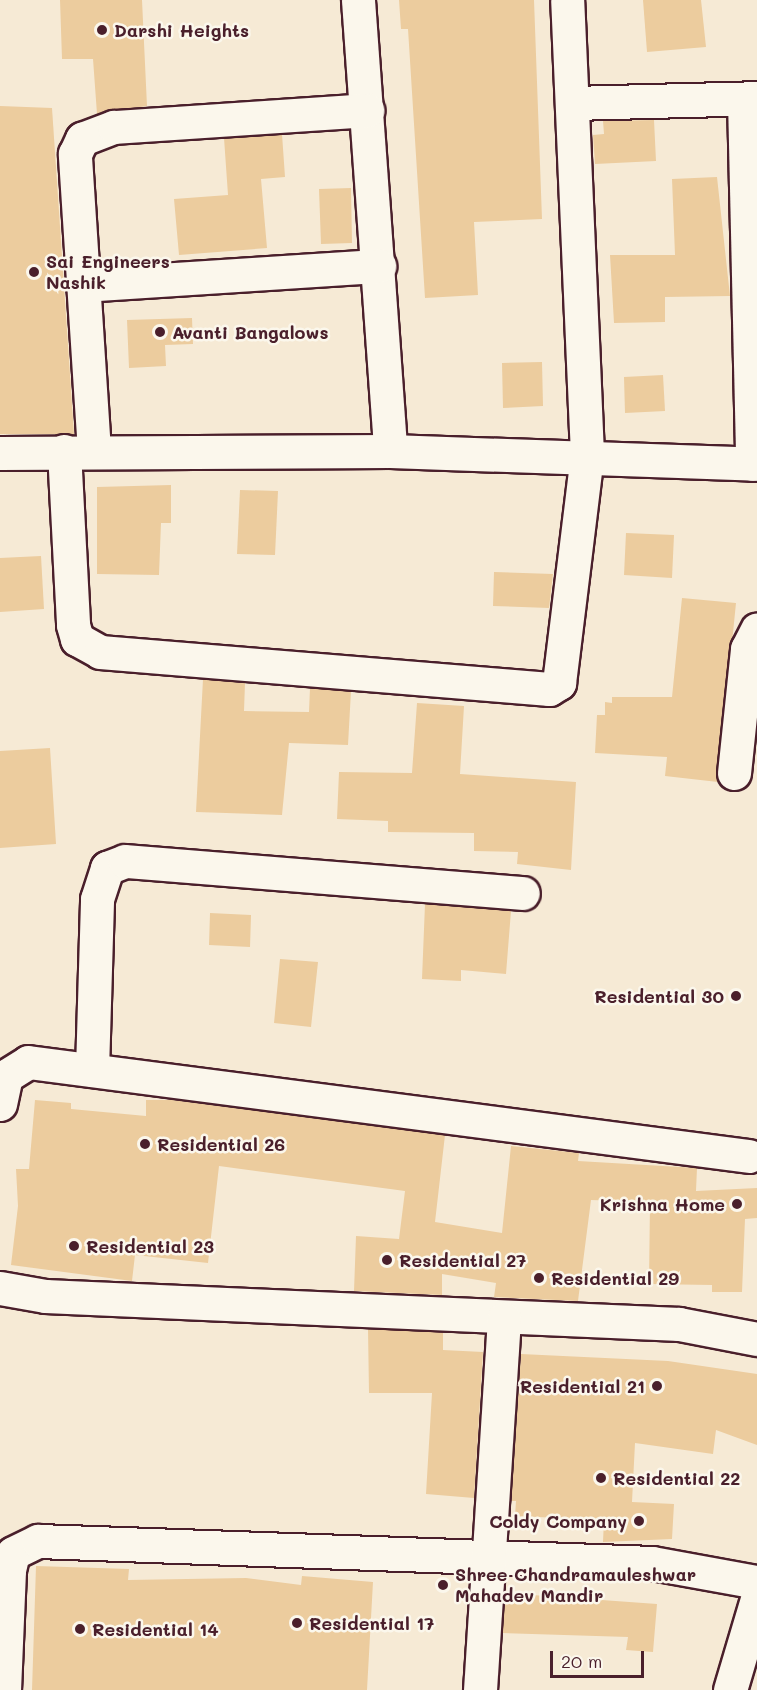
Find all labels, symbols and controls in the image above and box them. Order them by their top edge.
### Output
place label: Darshi Heights [114,19,249,41]
marker: Darshi Heights [95,23,109,37]
place label: Sai Engineers Nashik [46,251,170,294]
marker: Sai Engineers Nashik [27,265,41,279]
place label: Avanti Bangalows [172,321,328,343]
marker: Avanti Bangalows [153,325,167,339]
place label: Residential 30 [594,985,724,1007]
marker: Residential 30 [729,989,743,1003]
place label: Residential 26 [157,1133,285,1155]
marker: Residential 26 [138,1137,152,1151]
place label: Krishna Home [600,1193,725,1215]
marker: Krishna Home [730,1197,744,1211]
place label: Residential 23 [86,1235,214,1257]
marker: Residential 23 [67,1239,81,1253]
place label: Residential 27 [399,1249,526,1271]
marker: Residential 27 [380,1253,394,1267]
place label: Residential 29 [551,1267,679,1289]
marker: Residential 29 [532,1271,546,1285]
place label: Residential 21 [520,1375,645,1397]
marker: Residential 21 [650,1379,664,1393]
place label: Residential 22 [613,1467,740,1489]
marker: Residential 22 [594,1471,608,1485]
place label: Coldy Company [489,1510,627,1532]
marker: Coldy Company [632,1514,646,1528]
place label: Shree Chandramauleshwar Mahadev Mandir [455,1564,696,1606]
marker: Shree Chandramauleshwar Mahadev Mandir [436,1578,450,1592]
place label: Residential 17 [309,1612,434,1634]
marker: Residential 17 [290,1616,304,1630]
place label: Residential 14 [92,1618,219,1640]
marker: Residential 14 [73,1622,87,1636]
scale bar [553,1639,648,1677]
text: 20 m [561,1649,602,1673]

